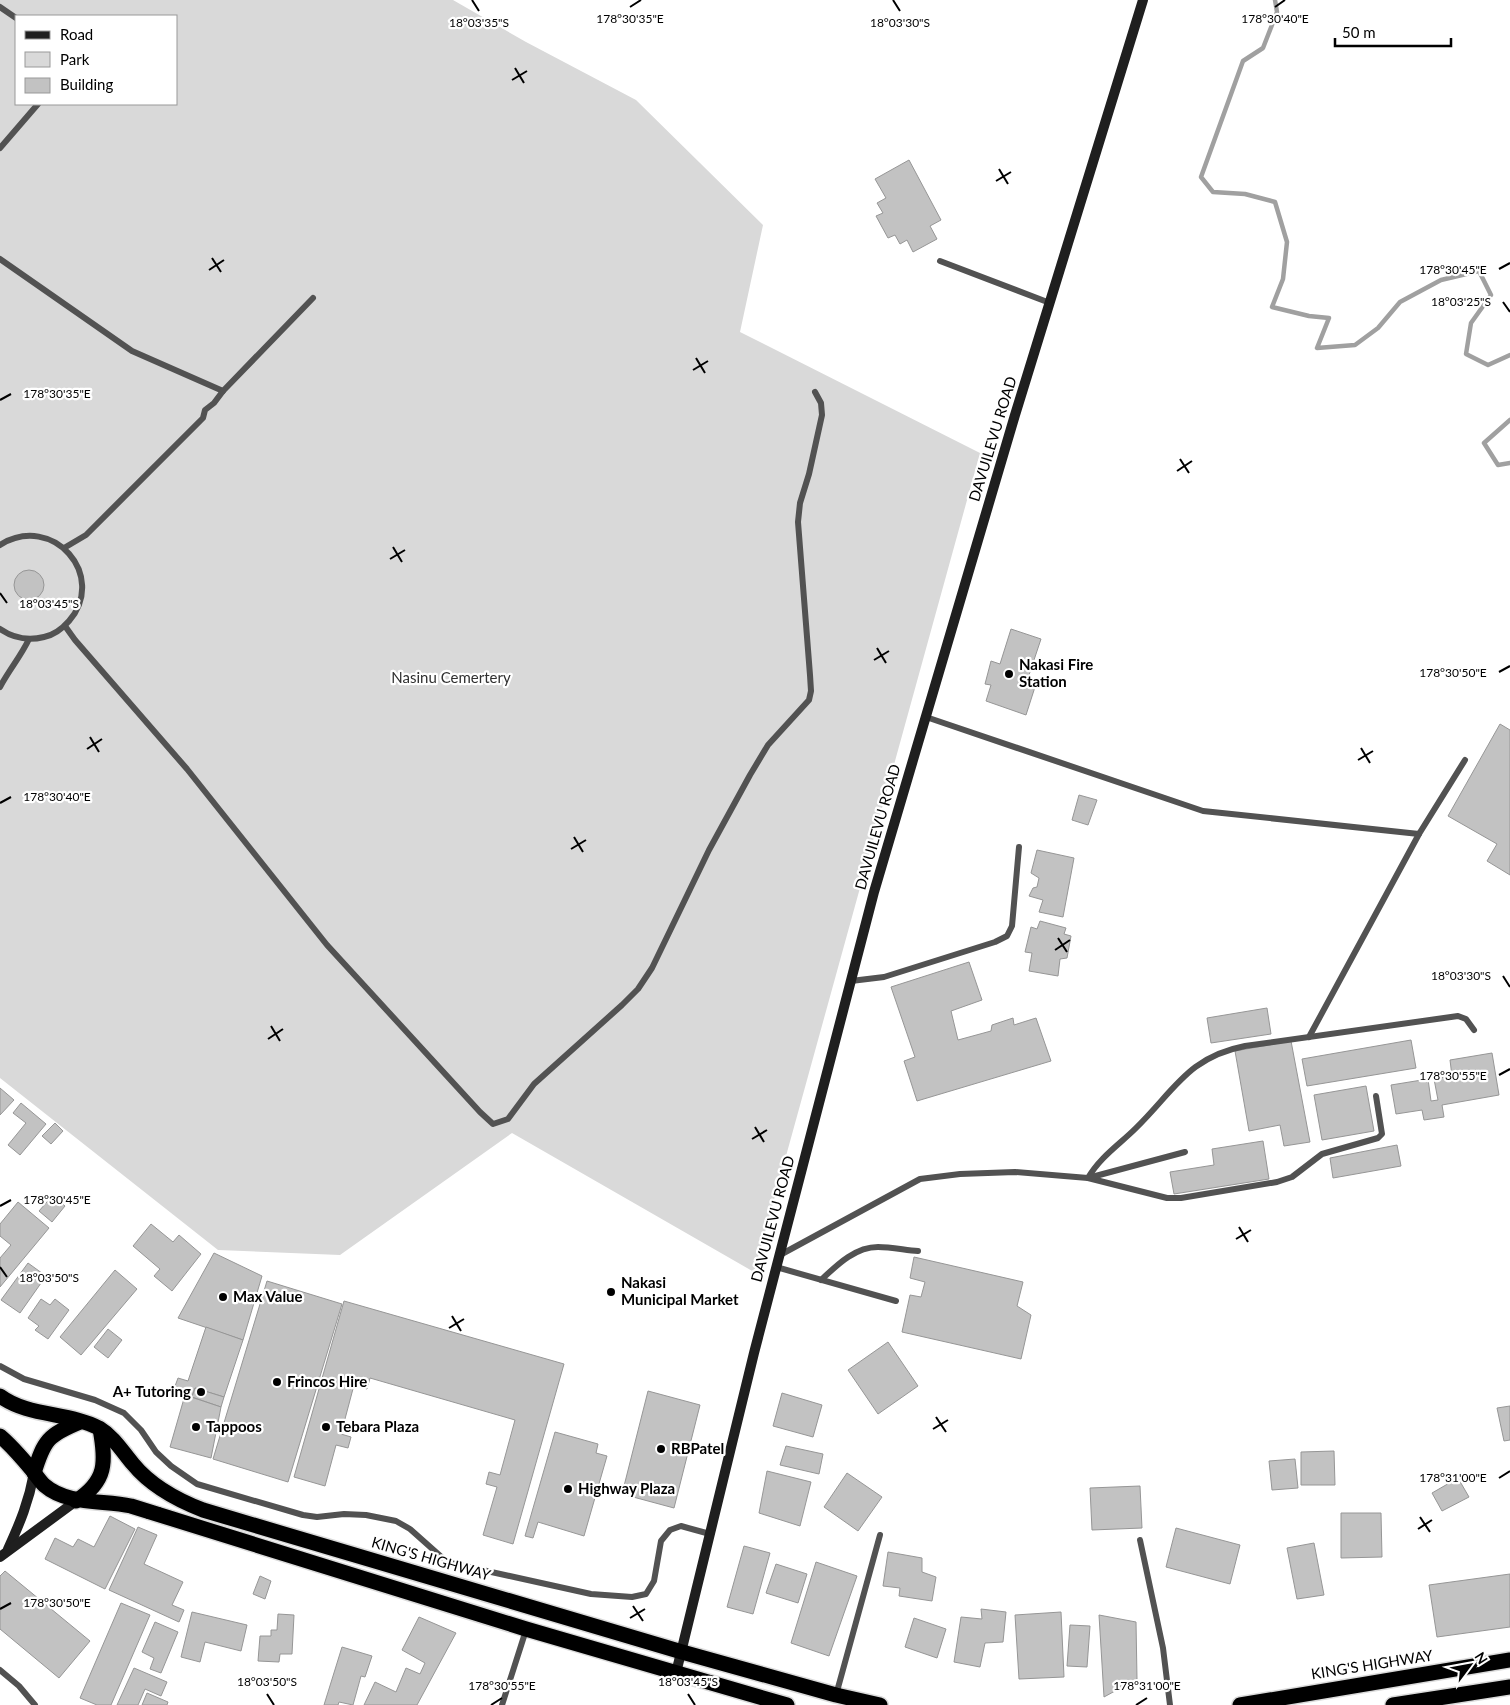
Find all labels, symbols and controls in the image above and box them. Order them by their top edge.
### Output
text: 178°30'35"E [596,11,664,26]
text: 178°30'40"E [1241,11,1309,26]
legend [15,15,178,105]
text: 18°03'35"S [449,15,509,30]
text: 18°03'30"S [870,15,930,30]
scale bar [1335,15,1451,47]
text: 50 m [1342,23,1376,41]
text: Road [60,25,93,43]
text: Park [60,50,90,68]
text: Building [60,75,113,93]
text: 178°30'45"E [1419,262,1487,277]
text: 18°03'25"S [1431,294,1491,309]
street label: DAVUILEVU ROAD [964,374,1020,503]
text: 178°30'35"E [23,386,91,401]
text: 18°03'45"S [19,596,79,611]
place label: Nakasi Fire Station [1019,655,1093,690]
text: 178°30'50"E [1419,665,1487,680]
park label: Nasinu Cemertery [391,668,511,686]
marker: Nakasi Fire Station [1003,668,1015,680]
street label: DAVUILEVU ROAD [850,762,904,892]
text: 178°30'40"E [23,789,91,804]
text: 18°03'30"S [1431,968,1491,983]
text: 178°30'55"E [1419,1068,1487,1083]
street label: DAVUILEVU ROAD [747,1154,798,1284]
text: 178°30'45"E [23,1192,91,1207]
text: 18°03'50"S [19,1270,79,1285]
place label: Nakasi Municipal Market [621,1273,739,1308]
marker: Nakasi Municipal Market [605,1286,617,1298]
place label: Max Value [233,1287,303,1305]
marker: Max Value [217,1291,229,1303]
place label: Frincos Hire [287,1372,367,1390]
marker: Frincos Hire [271,1376,283,1388]
place label: A+ Tutoring [112,1382,191,1400]
marker: A+ Tutoring [195,1386,207,1398]
place label: Tappoos [206,1417,262,1435]
place label: Tebara Plaza [336,1417,419,1435]
marker: Tappoos [190,1421,202,1433]
marker: Tebara Plaza [320,1421,332,1433]
place label: RBPatel [671,1439,724,1457]
marker: RBPatel [655,1443,667,1455]
text: 178°31'00"E [1419,1470,1487,1485]
place label: Highway Plaza [578,1479,675,1497]
marker: Highway Plaza [562,1483,574,1495]
street label: KING'S HIGHWAY [370,1532,493,1584]
text: 178°30'50"E [23,1595,91,1610]
north arrow [1445,1640,1495,1690]
street label: KING'S HIGHWAY [1310,1645,1435,1683]
text: N [1471,1649,1492,1667]
text: 18°03'50"S [237,1674,297,1689]
text: 18°03'45"S [658,1674,718,1689]
text: 178°30'55"E [468,1678,536,1693]
text: 178°31'00"E [1113,1678,1181,1693]

